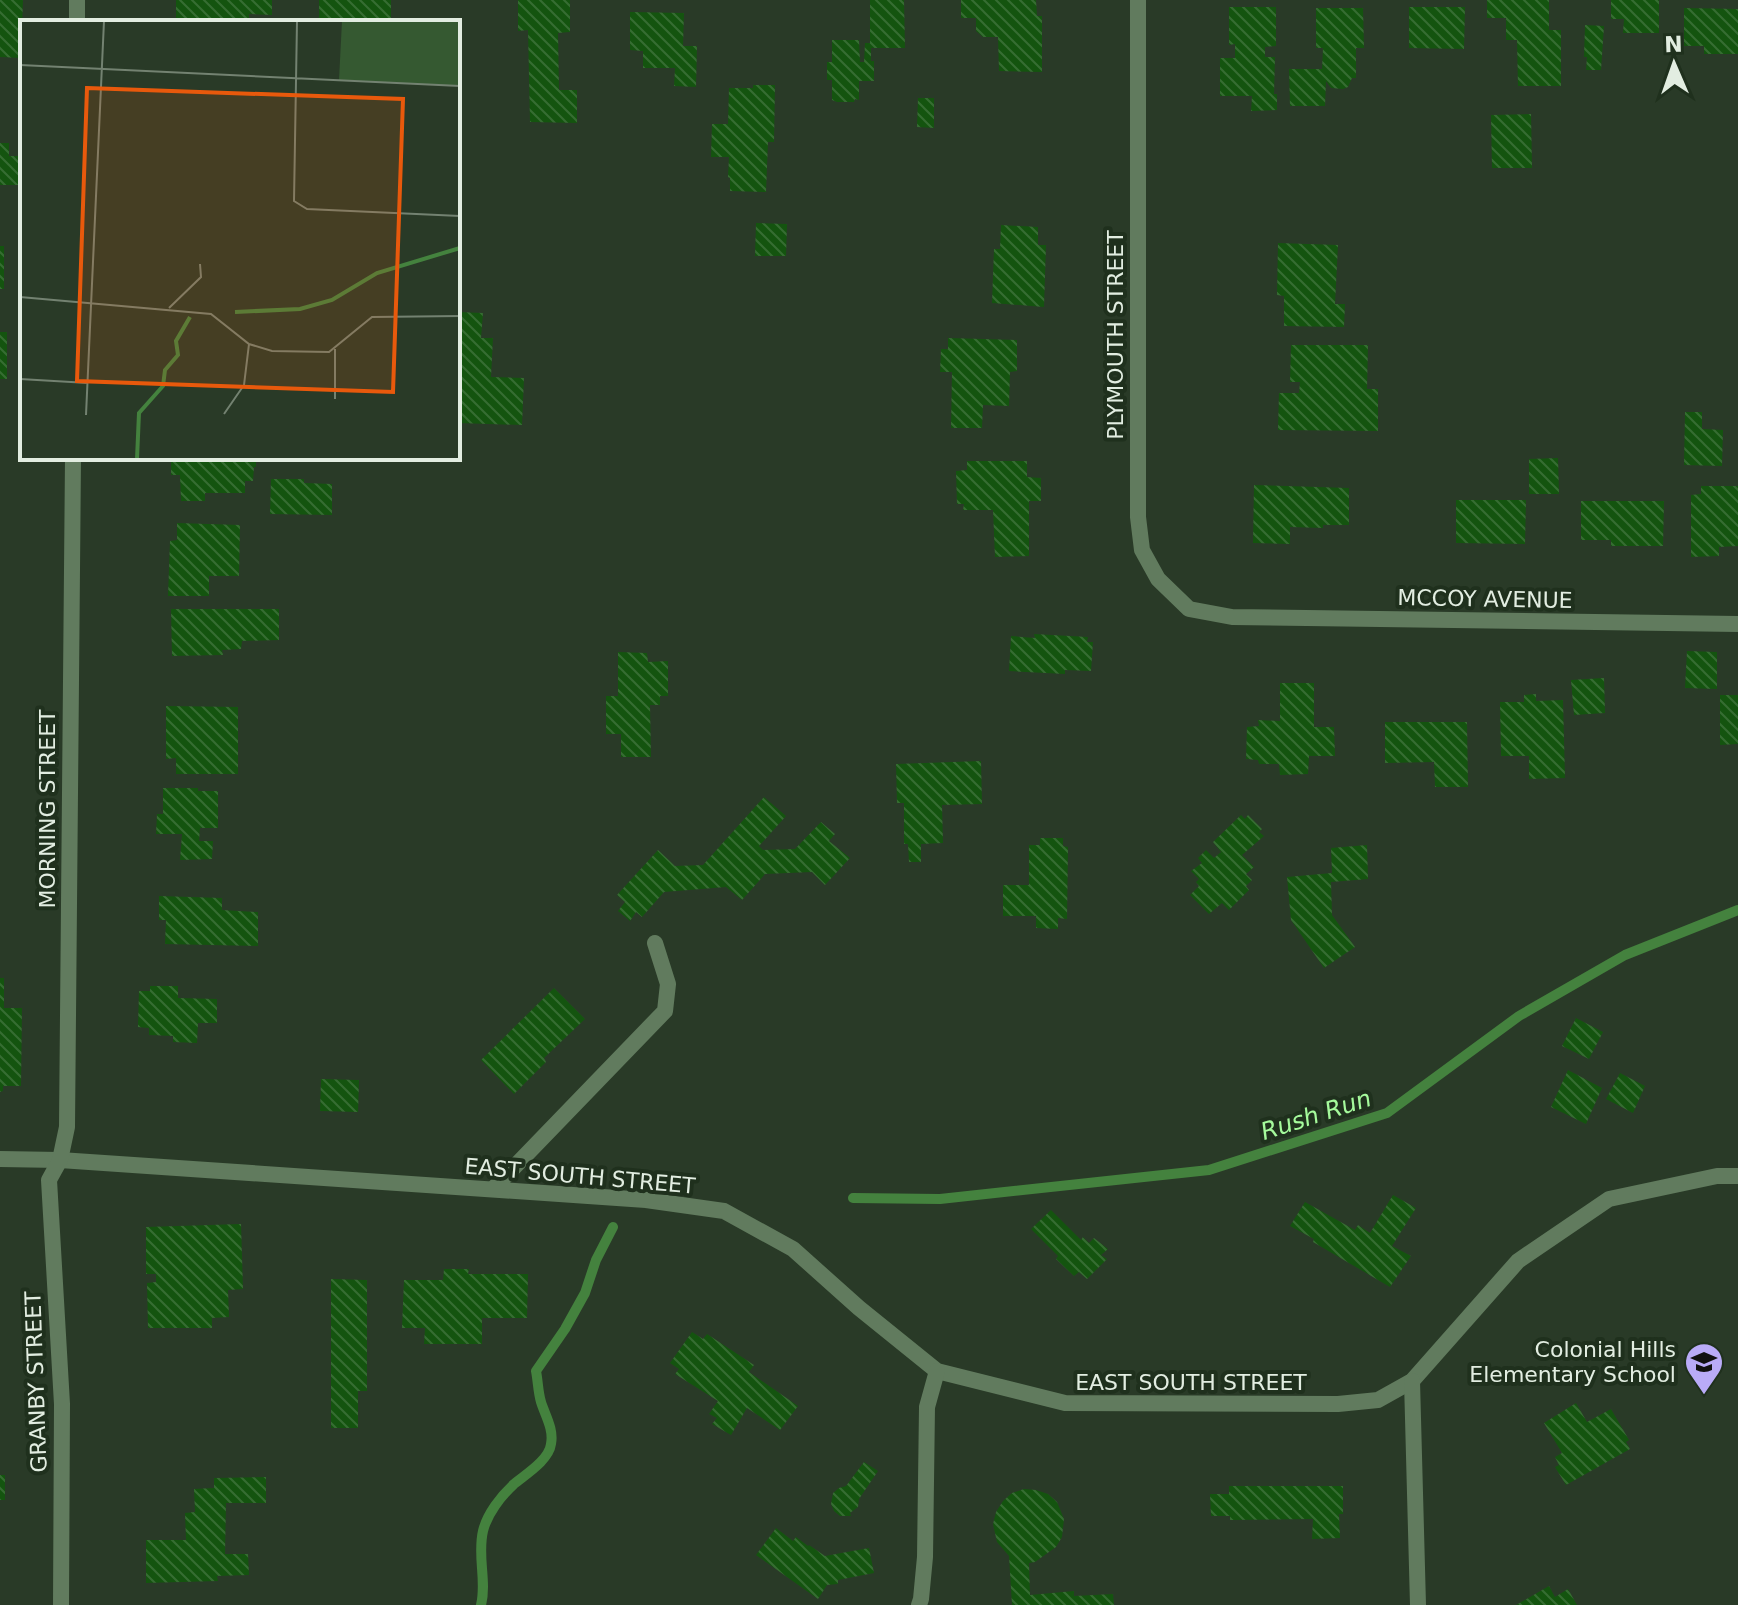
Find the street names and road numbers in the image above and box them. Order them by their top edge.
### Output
street label: PLYMOUTH STREET [1103,230,1128,440]
street label: MCCOY AVENUE [1397,585,1573,613]
street label: MORNING STREET [35,709,60,908]
street label: EAST SOUTH STREET [464,1153,697,1199]
street label: GRANBY STREET [20,1290,52,1473]
street label: EAST SOUTH STREET [1075,1370,1307,1395]

